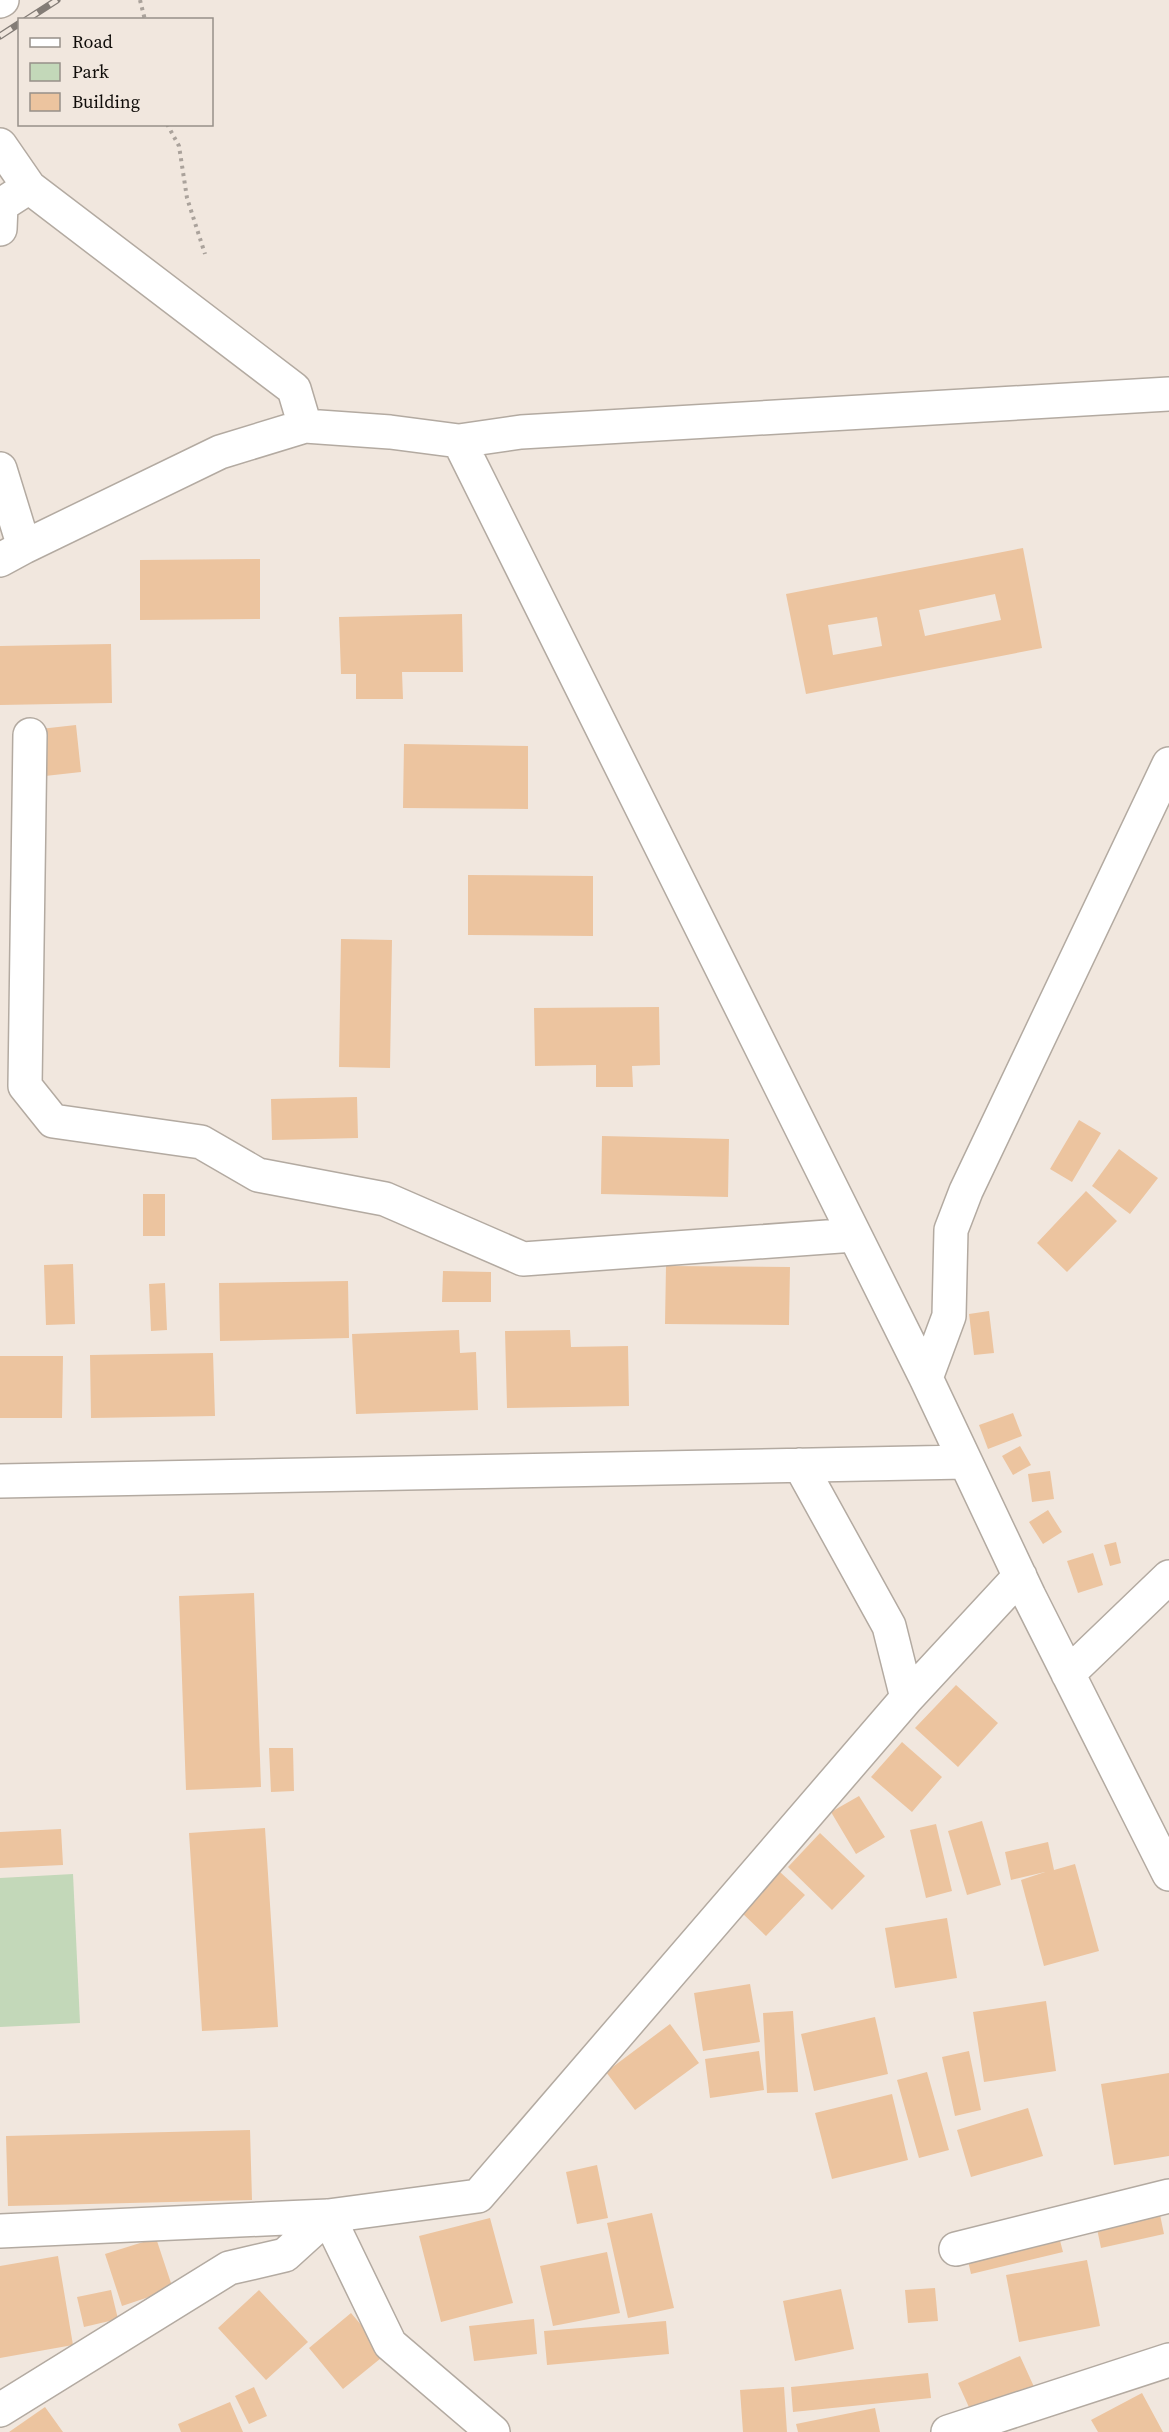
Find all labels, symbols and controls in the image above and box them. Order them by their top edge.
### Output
legend [18,18,213,126]
text: Road [72,29,113,54]
text: Park [72,59,109,84]
text: Building [72,89,140,114]

